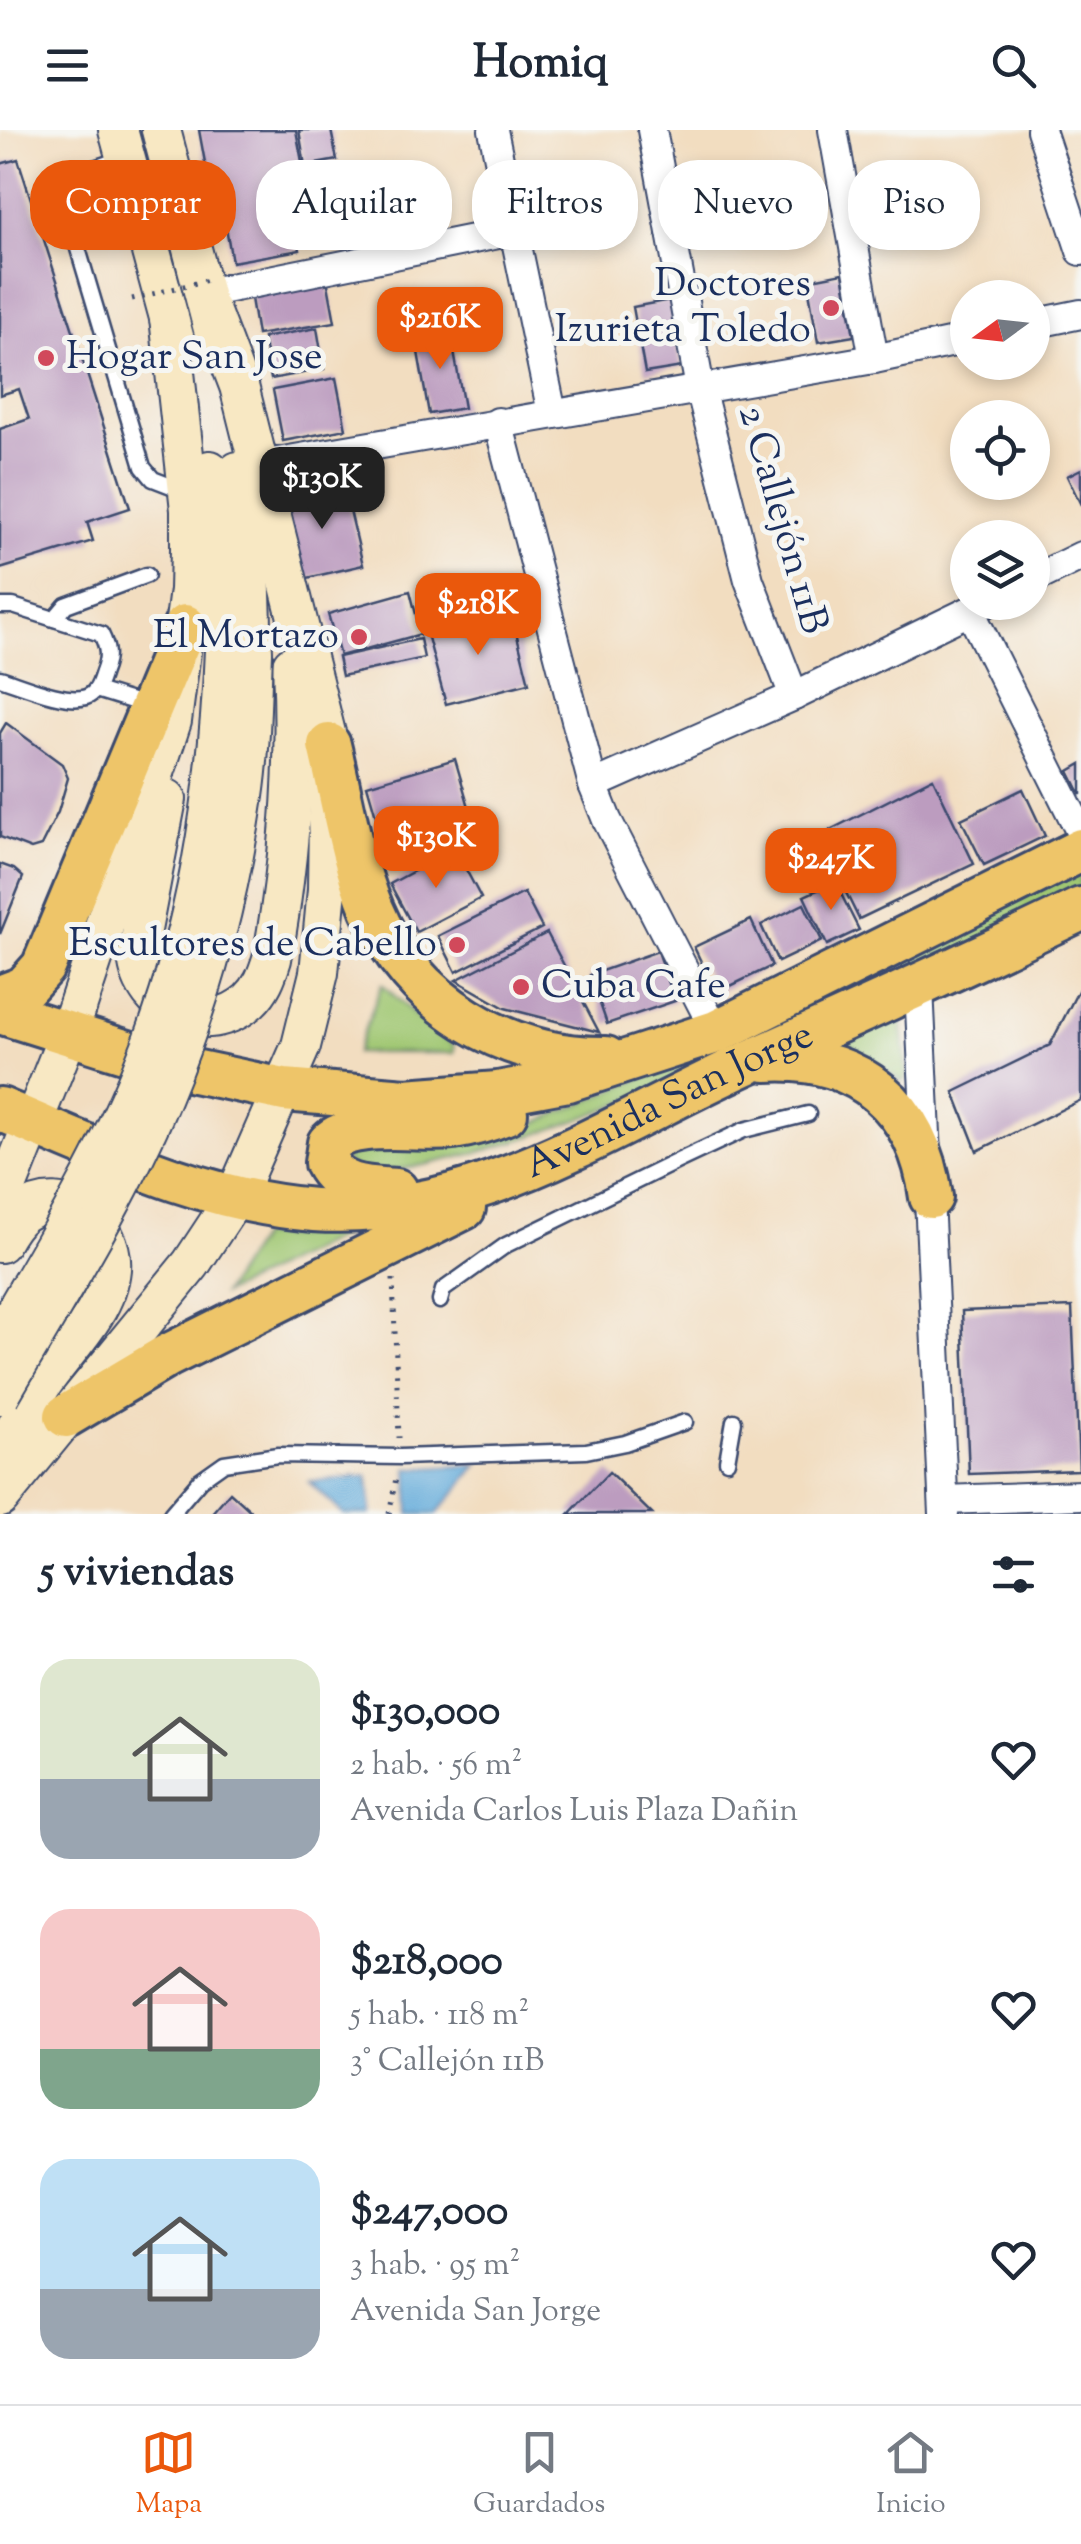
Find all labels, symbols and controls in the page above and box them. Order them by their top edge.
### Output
text: Homiq [473,33,608,98]
icon: menu [40,38,95,93]
icon: search [986,38,1041,93]
chip: Comprar [30,160,236,250]
chip: Alquilar [256,160,452,250]
chip: Filtros [472,160,638,250]
chip: Nuevo [658,160,828,250]
chip: Piso [848,160,980,250]
place label: Doctores Izurieta Toledo [555,257,811,360]
north arrow [950,280,1050,380]
map controls [950,280,1050,620]
pin: $216K [370,287,510,372]
text: $216K [399,296,481,342]
marker: Doctores Izurieta Toledo [820,297,842,319]
place label: Hogar San Jose [66,330,323,387]
marker: Hogar San Jose [35,347,57,369]
street label: 2 Callejón 11B [721,399,841,641]
button: locate [950,400,1050,500]
pin: $130K [252,447,392,532]
text: $130K [282,456,362,502]
button: layers [950,520,1050,620]
pin: $218K [408,573,548,658]
text: $218K [437,582,519,628]
place label: El Mortazo [153,609,339,666]
marker: El Mortazo [348,626,370,648]
pin: $130K [366,806,506,891]
text: $130K [396,815,476,861]
pin: $247K [761,828,901,913]
text: $247K [787,837,875,883]
place label: Escultores de Cabello [69,917,437,974]
marker: Escultores de Cabello [446,934,468,956]
place label: Cuba Cafe [541,959,726,1016]
marker: Cuba Cafe [510,976,532,998]
street label: Avenida San Jorge [516,1008,823,1195]
text: 5 viviendas [40,1544,234,1604]
icon: filters [986,1547,1041,1602]
text: $130,000 [350,1683,500,1743]
icon: home [120,1699,240,1819]
icon: heart [986,1732,1041,1787]
text: 2 hab. · 56 m² [350,1743,522,1789]
text: Avenida Carlos Luis Plaza Dañin [350,1789,798,1835]
text: $218,000 [350,1933,503,1993]
icon: home [120,1949,240,2069]
icon: heart [986,1982,1041,2037]
text: 5 hab. · 118 m² [350,1993,529,2039]
text: 3° Callejón 11B [350,2039,544,2085]
text: $247,000 [350,2183,508,2243]
icon: home [120,2199,240,2319]
icon: heart [986,2232,1041,2287]
text: 3 hab. · 95 m² [350,2243,520,2289]
text: Avenida San Jorge [350,2289,601,2335]
tab: Mapa [135,2425,202,2525]
tab: Guardados [473,2425,605,2525]
tab: Inicio [876,2425,946,2525]

